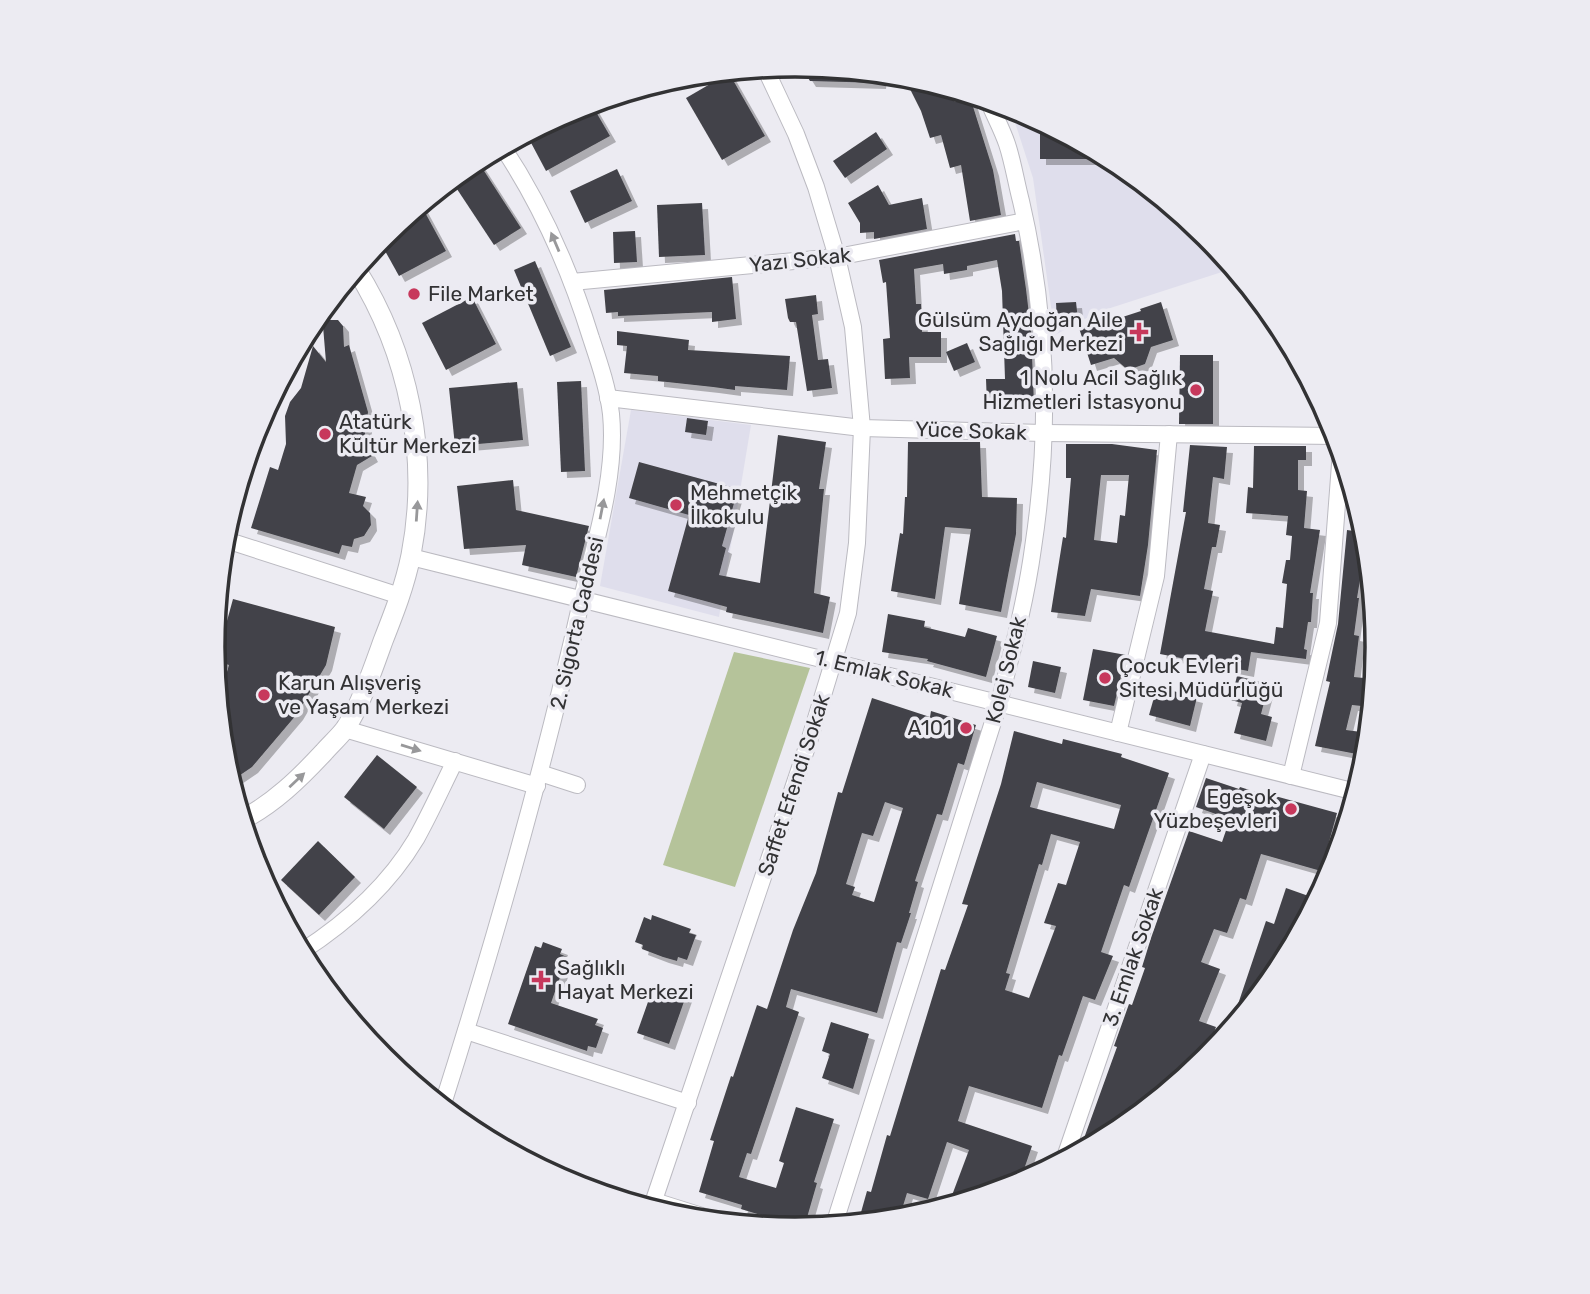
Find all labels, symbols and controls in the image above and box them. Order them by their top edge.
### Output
one-way arrow [549,232,561,252]
street label: Yazı Sokak [748,242,852,277]
place label: File Market [428,281,534,306]
marker: File Market [406,286,422,302]
place label: Gülsüm Aydoğan Aile Sağlığı Merkezi [918,307,1123,356]
marker: Gülsüm Aydoğan Aile Sağlığı Merkezi [1129,322,1149,342]
place label: 1 Nolu Acil Sağlık Hizmetleri İstasyonu [982,365,1182,414]
marker: 1 Nolu Acil Sağlık Hizmetleri İstasyonu [1188,382,1204,398]
place label: Atatürk Kültür Merkezi [339,409,477,458]
street label: Yüce Sokak [915,416,1027,445]
marker: Atatürk Kültür Merkezi [317,426,333,442]
place label: Mehmetçik İlkokulu [690,480,797,529]
marker: Mehmetçik İlkokulu [668,497,684,513]
one-way arrow [597,498,608,520]
one-way arrow [412,500,423,522]
street label: 2. Sigorta Caddesi [544,534,609,712]
street label: Kolej Sokak [980,614,1031,726]
street label: 1. Emlak Sokak [812,644,956,703]
place label: Çocuk Evleri Sitesi Müdürlüğü [1119,653,1283,702]
place label: Karun Alışveriş ve Yaşam Merkezi [278,670,449,719]
marker: Çocuk Evleri Sitesi Müdürlüğü [1097,670,1113,686]
marker: Karun Alışveriş ve Yaşam Merkezi [256,687,272,703]
street label: Saffet Efendi Sokak [752,691,835,879]
place label: A101 [908,715,952,740]
marker: A101 [958,720,974,736]
one-way arrow [400,744,421,754]
one-way arrow [288,772,306,788]
place label: Egeşok Yüzbeşevleri [1154,784,1277,833]
marker: Egeşok Yüzbeşevleri [1283,801,1299,817]
street label: 3. Emlak Sokak [1097,884,1168,1030]
place label: Sağlıklı Hayat Merkezi [557,955,694,1004]
marker: Sağlıklı Hayat Merkezi [531,970,551,990]

